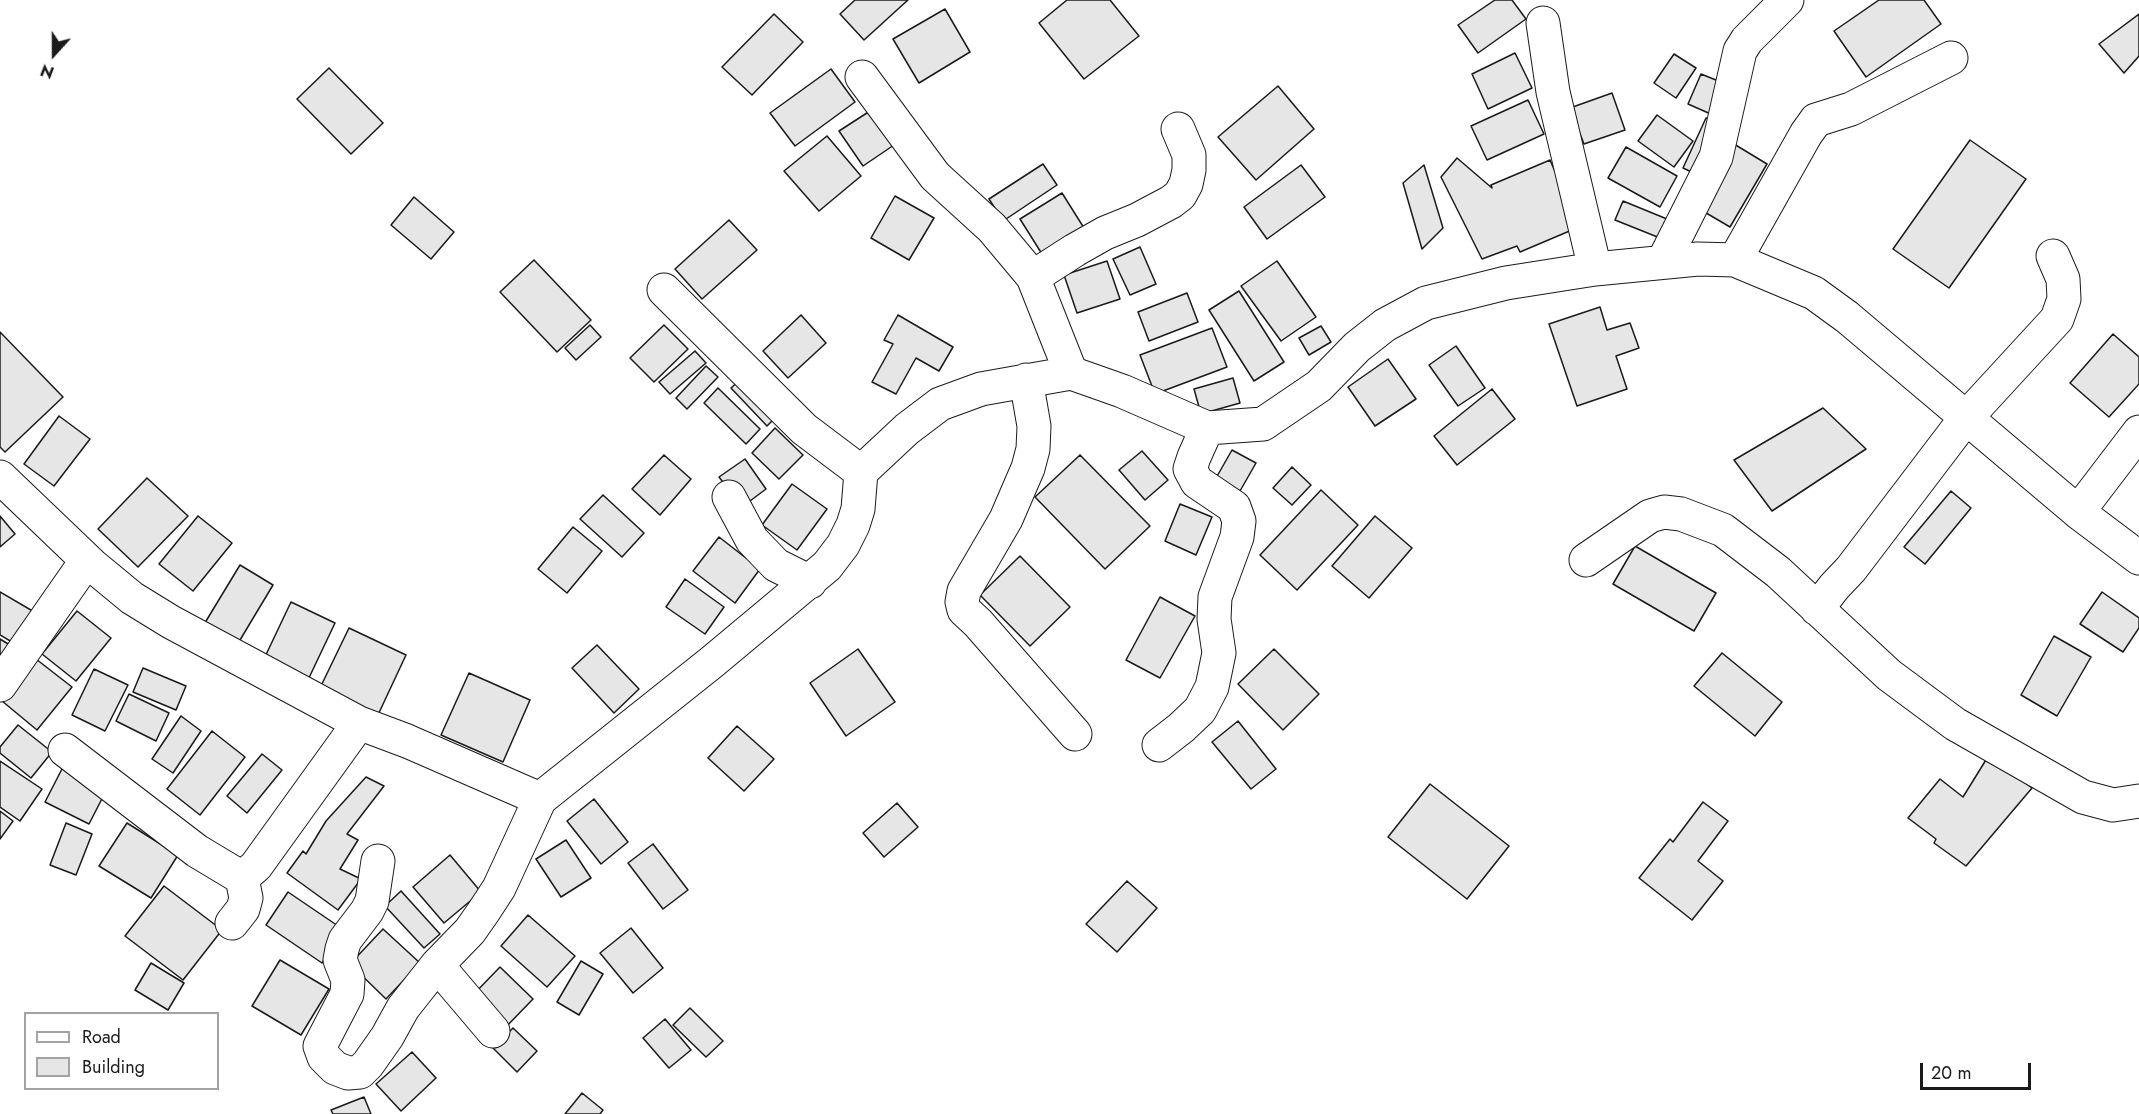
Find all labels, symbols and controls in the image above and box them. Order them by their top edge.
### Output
north arrow [24,24,84,84]
text: N [37,58,57,84]
legend [24,1012,219,1090]
text: Road [82,1024,121,1050]
scale bar [1923,1051,2034,1089]
text: Building [82,1054,145,1080]
text: 20 m [1931,1060,1971,1086]

